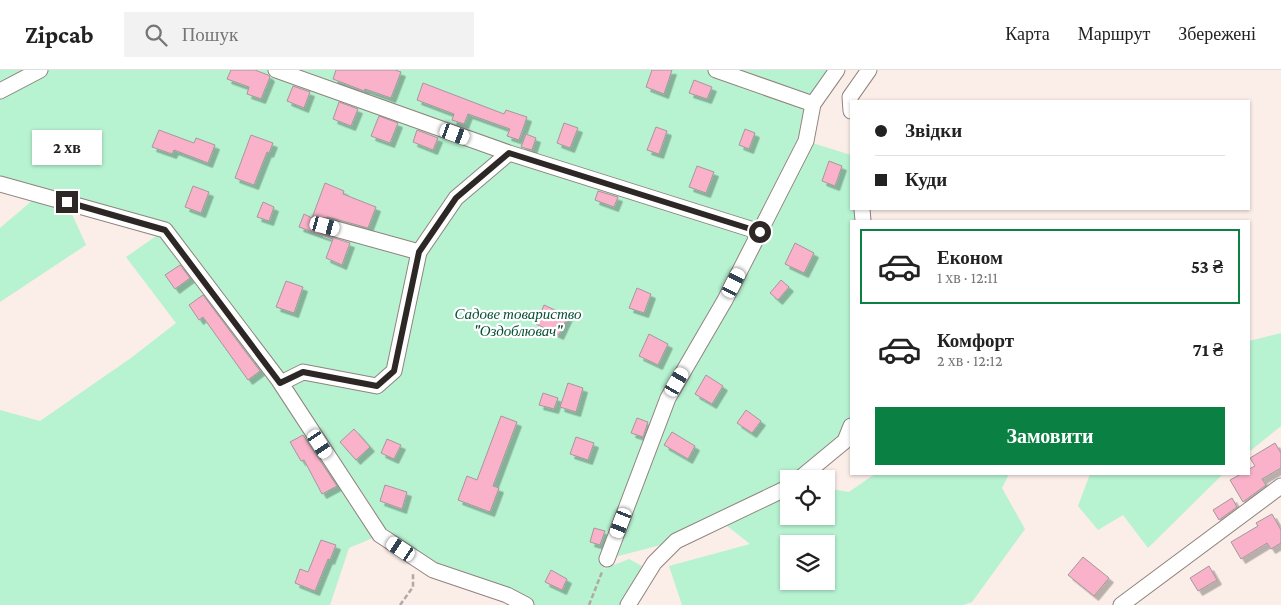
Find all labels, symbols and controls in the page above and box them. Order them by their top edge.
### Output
search box [124,12,474,57]
text: Zipcab [25,21,94,48]
icon: search [142,21,170,49]
text: Пошук [182,24,238,45]
text: Карта [1005,24,1050,44]
text: Маршрут [1078,24,1150,44]
text: Збережені [1178,24,1256,44]
text: Звідки [905,120,962,141]
car [438,122,471,146]
callout: 2 хв [32,129,102,164]
text: 2 хв [53,139,81,156]
text: Куди [905,169,947,190]
route end [56,191,78,213]
car [308,215,341,237]
route start [749,221,771,243]
icon: car [877,244,922,289]
text: Економ [937,247,1003,268]
text: 53 ₴ [1191,256,1223,277]
car [720,266,747,300]
text: 1 хв · 12:11 [937,269,998,286]
park label: Садове товариство "Оздоблювач" [454,306,582,339]
icon: car [877,327,922,372]
text: Комфорт [937,330,1014,351]
text: 71 ₴ [1192,339,1223,360]
text: 2 хв · 12:12 [937,352,1003,369]
car [663,365,690,399]
button: Замовити [875,407,1225,465]
car [305,427,334,461]
map controls [780,470,835,590]
button: locate [780,470,835,525]
car [608,506,633,540]
car [384,534,417,564]
button: layers [780,535,835,590]

